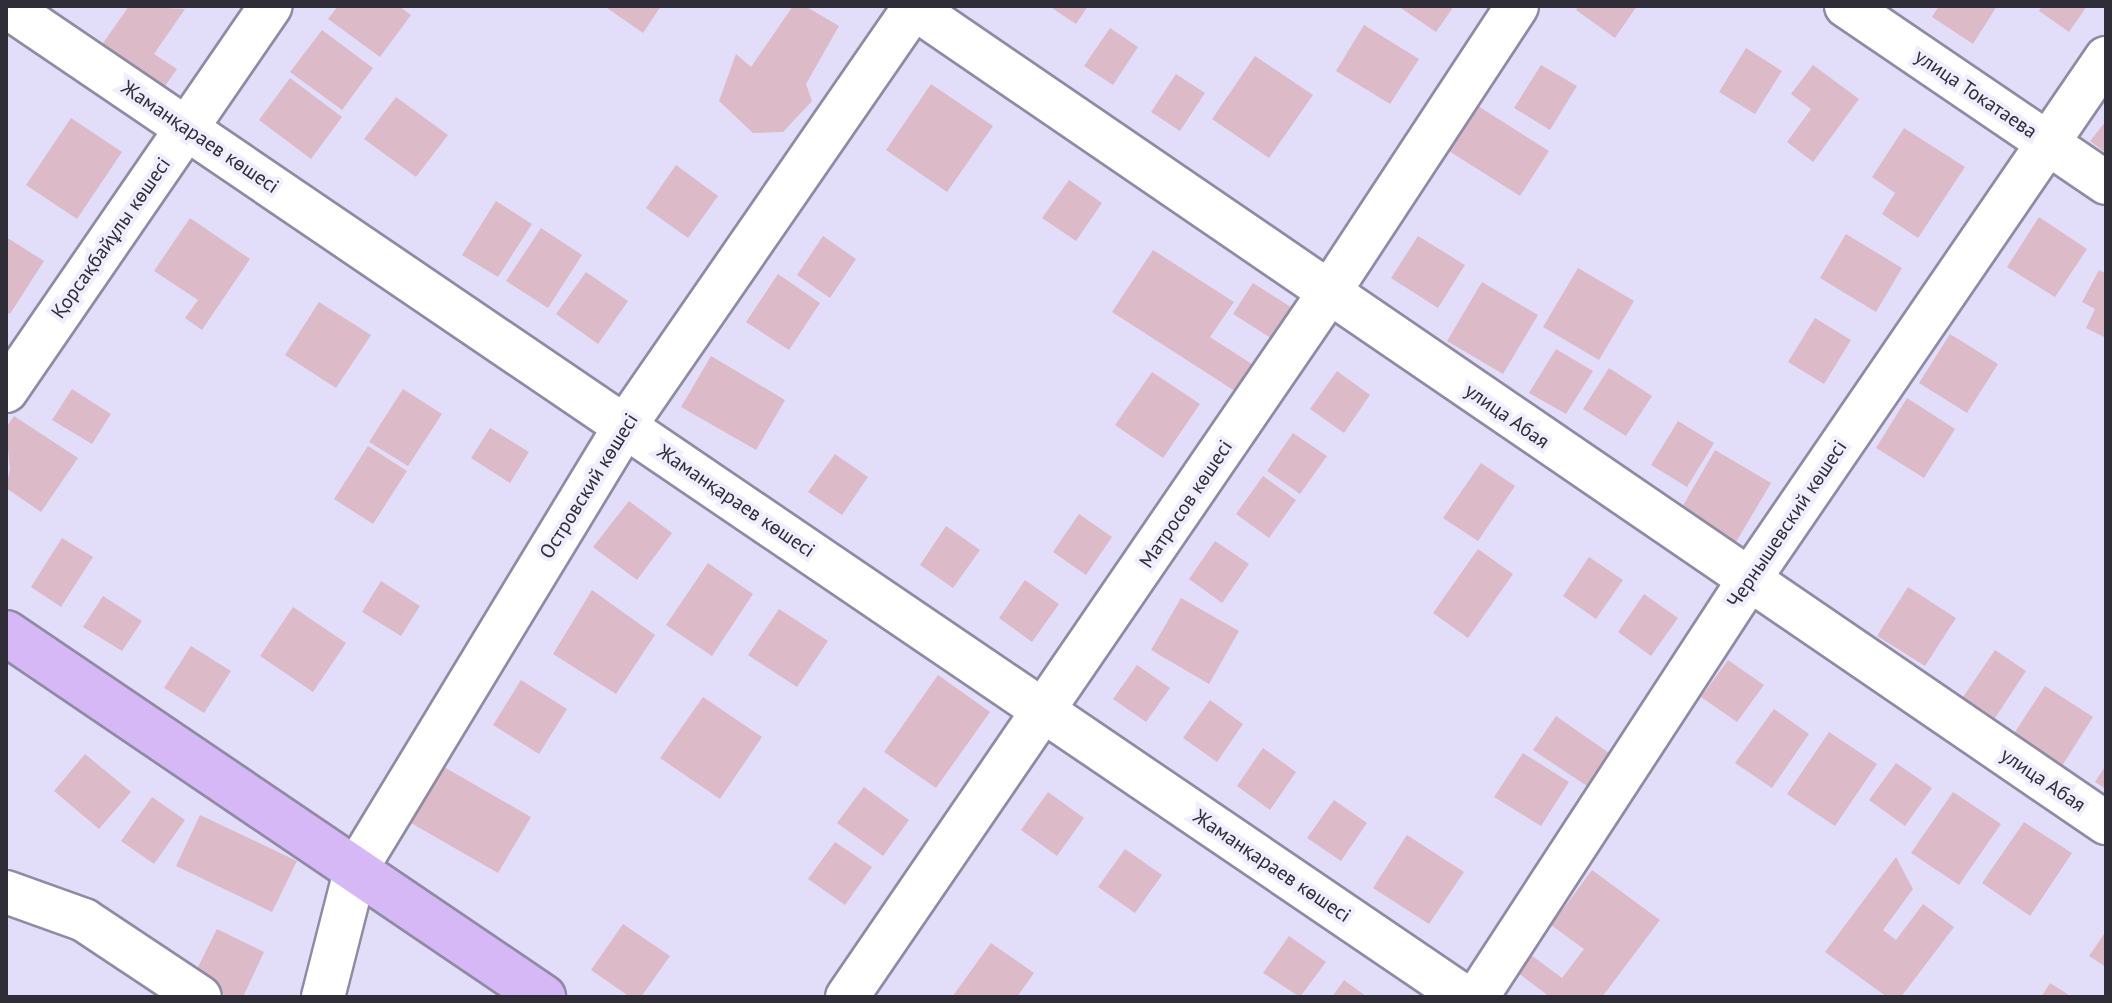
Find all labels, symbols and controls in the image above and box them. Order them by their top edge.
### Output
street label: улица Токатаева [1910,44,2042,144]
street label: Жаманқараев көшесі [117,75,283,199]
street label: Қорсақбайұлы көшесі [46,153,176,323]
street label: улица Абая [1460,378,1554,454]
street label: Островский көшесі [535,409,643,563]
street label: Матросов көшесі [1134,436,1238,572]
street label: Чернышевский көшесі [1722,436,1852,612]
street label: Жаманқараев көшесі [653,439,819,563]
street label: улица Абая [1996,743,2090,817]
street label: Жаманқараев көшесі [1189,804,1355,928]

